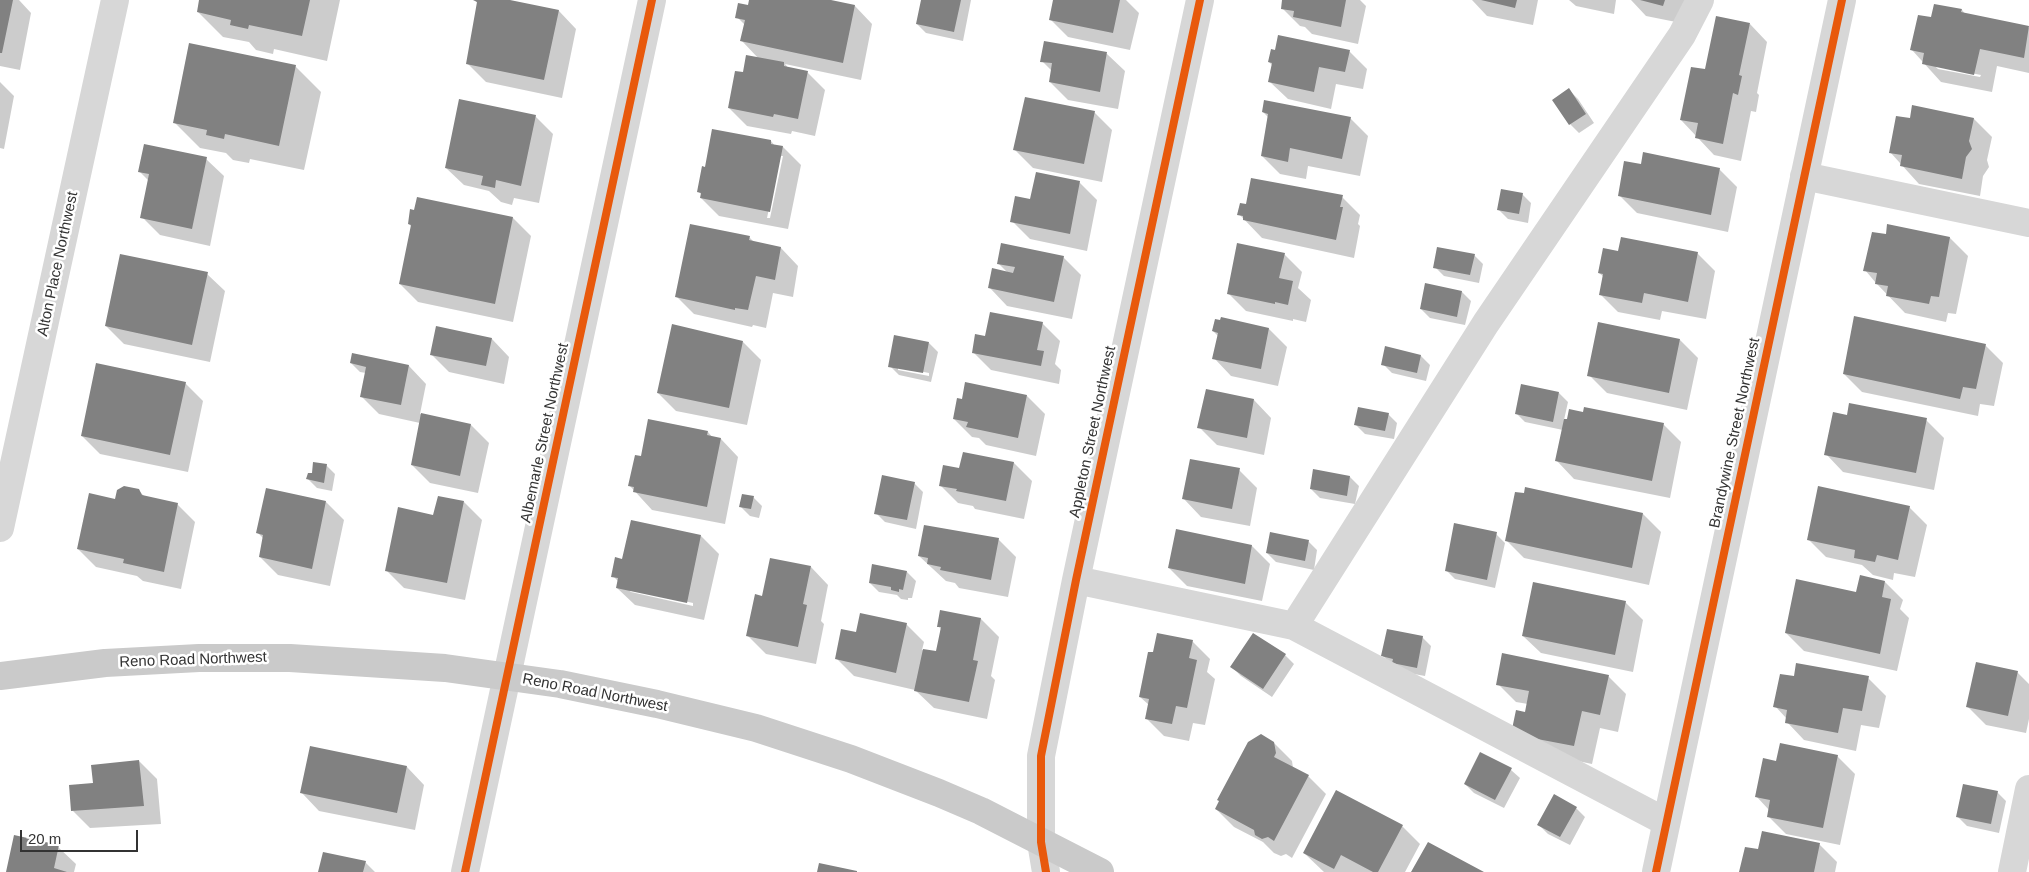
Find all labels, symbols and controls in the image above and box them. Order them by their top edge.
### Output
street label: Alton Place Northwest [34,190,82,338]
street label: Brandywine Street Northwest [1706,336,1764,530]
street label: Albemarle Street Northwest [517,341,573,525]
street label: Appleton Street Northwest [1066,344,1120,520]
street label: Reno Road Northwest [119,648,267,672]
street label: Reno Road Northwest [521,670,669,716]
scale bar [22,820,140,852]
text: 20 m [28,830,61,847]

